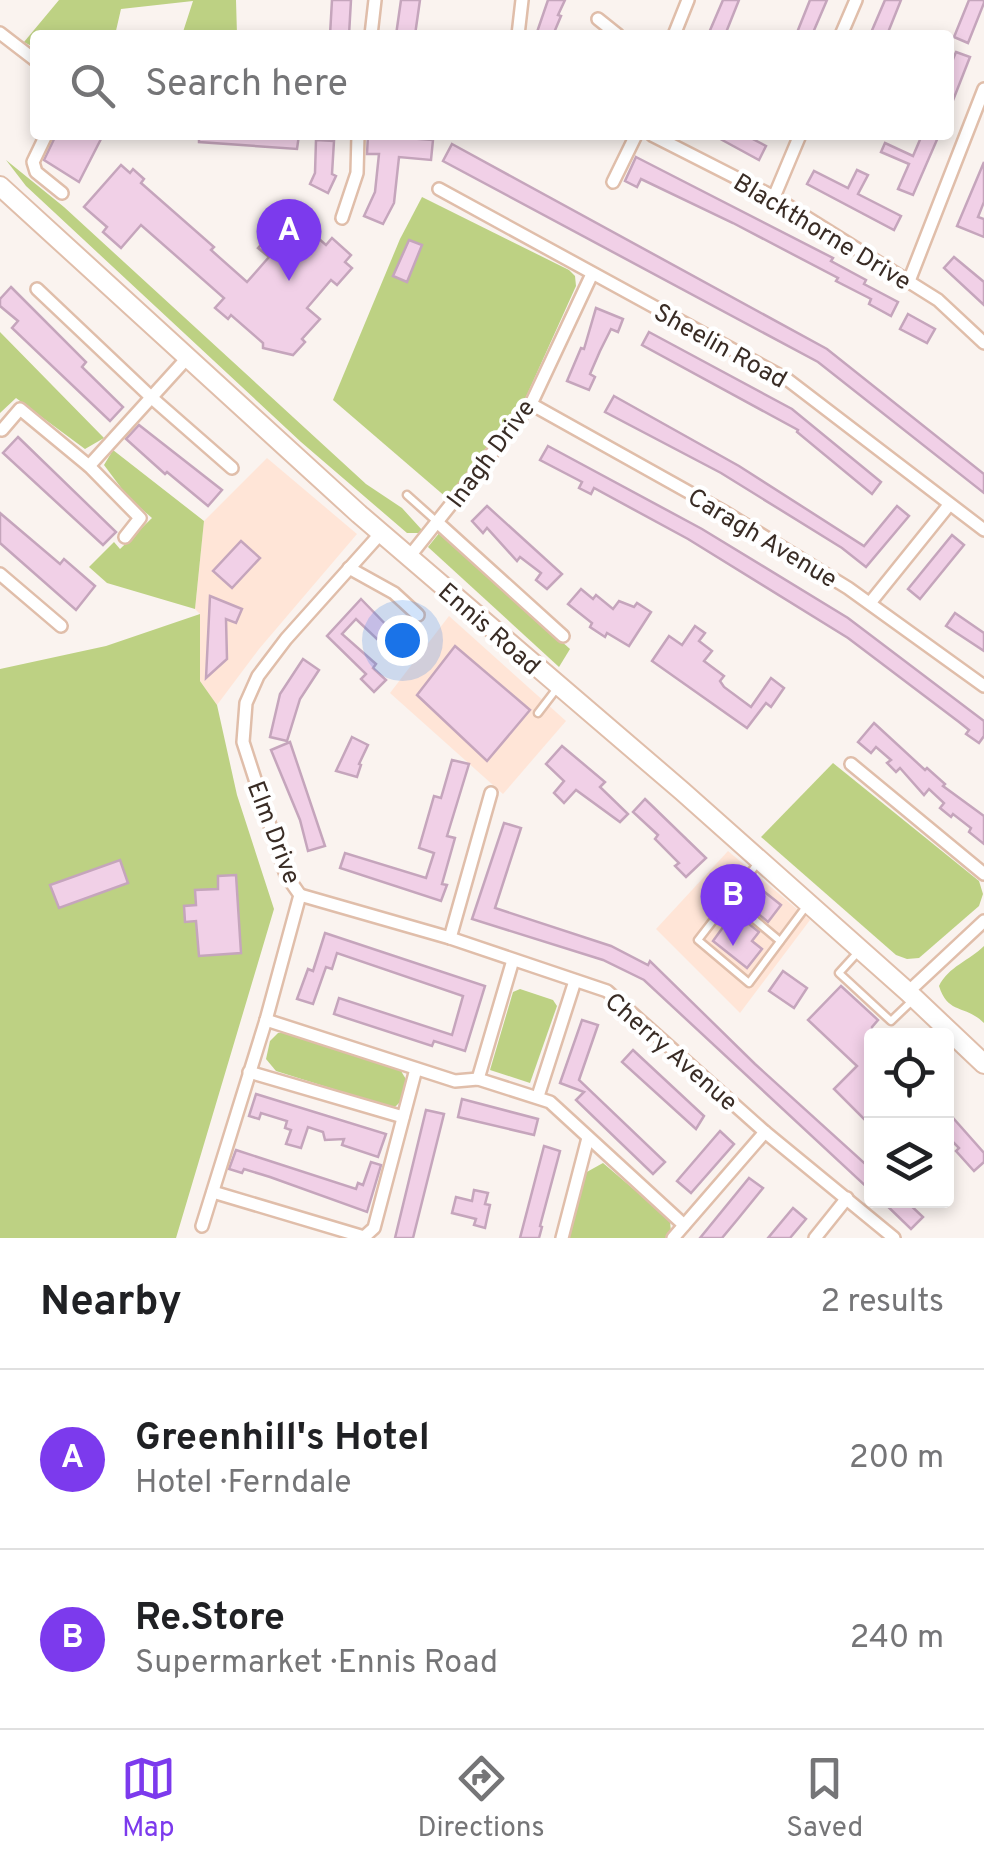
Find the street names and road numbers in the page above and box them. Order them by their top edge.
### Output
street label: Blackthorne Drive [727,168,916,299]
street label: Sheelin Road [647,298,792,397]
street label: Inagh Drive [441,394,544,516]
street label: Caragh Avenue [681,482,842,597]
street label: Ennis Road [430,577,546,683]
street label: Elm Drive [238,777,306,889]
street label: Cherry Avenue [597,987,743,1120]

